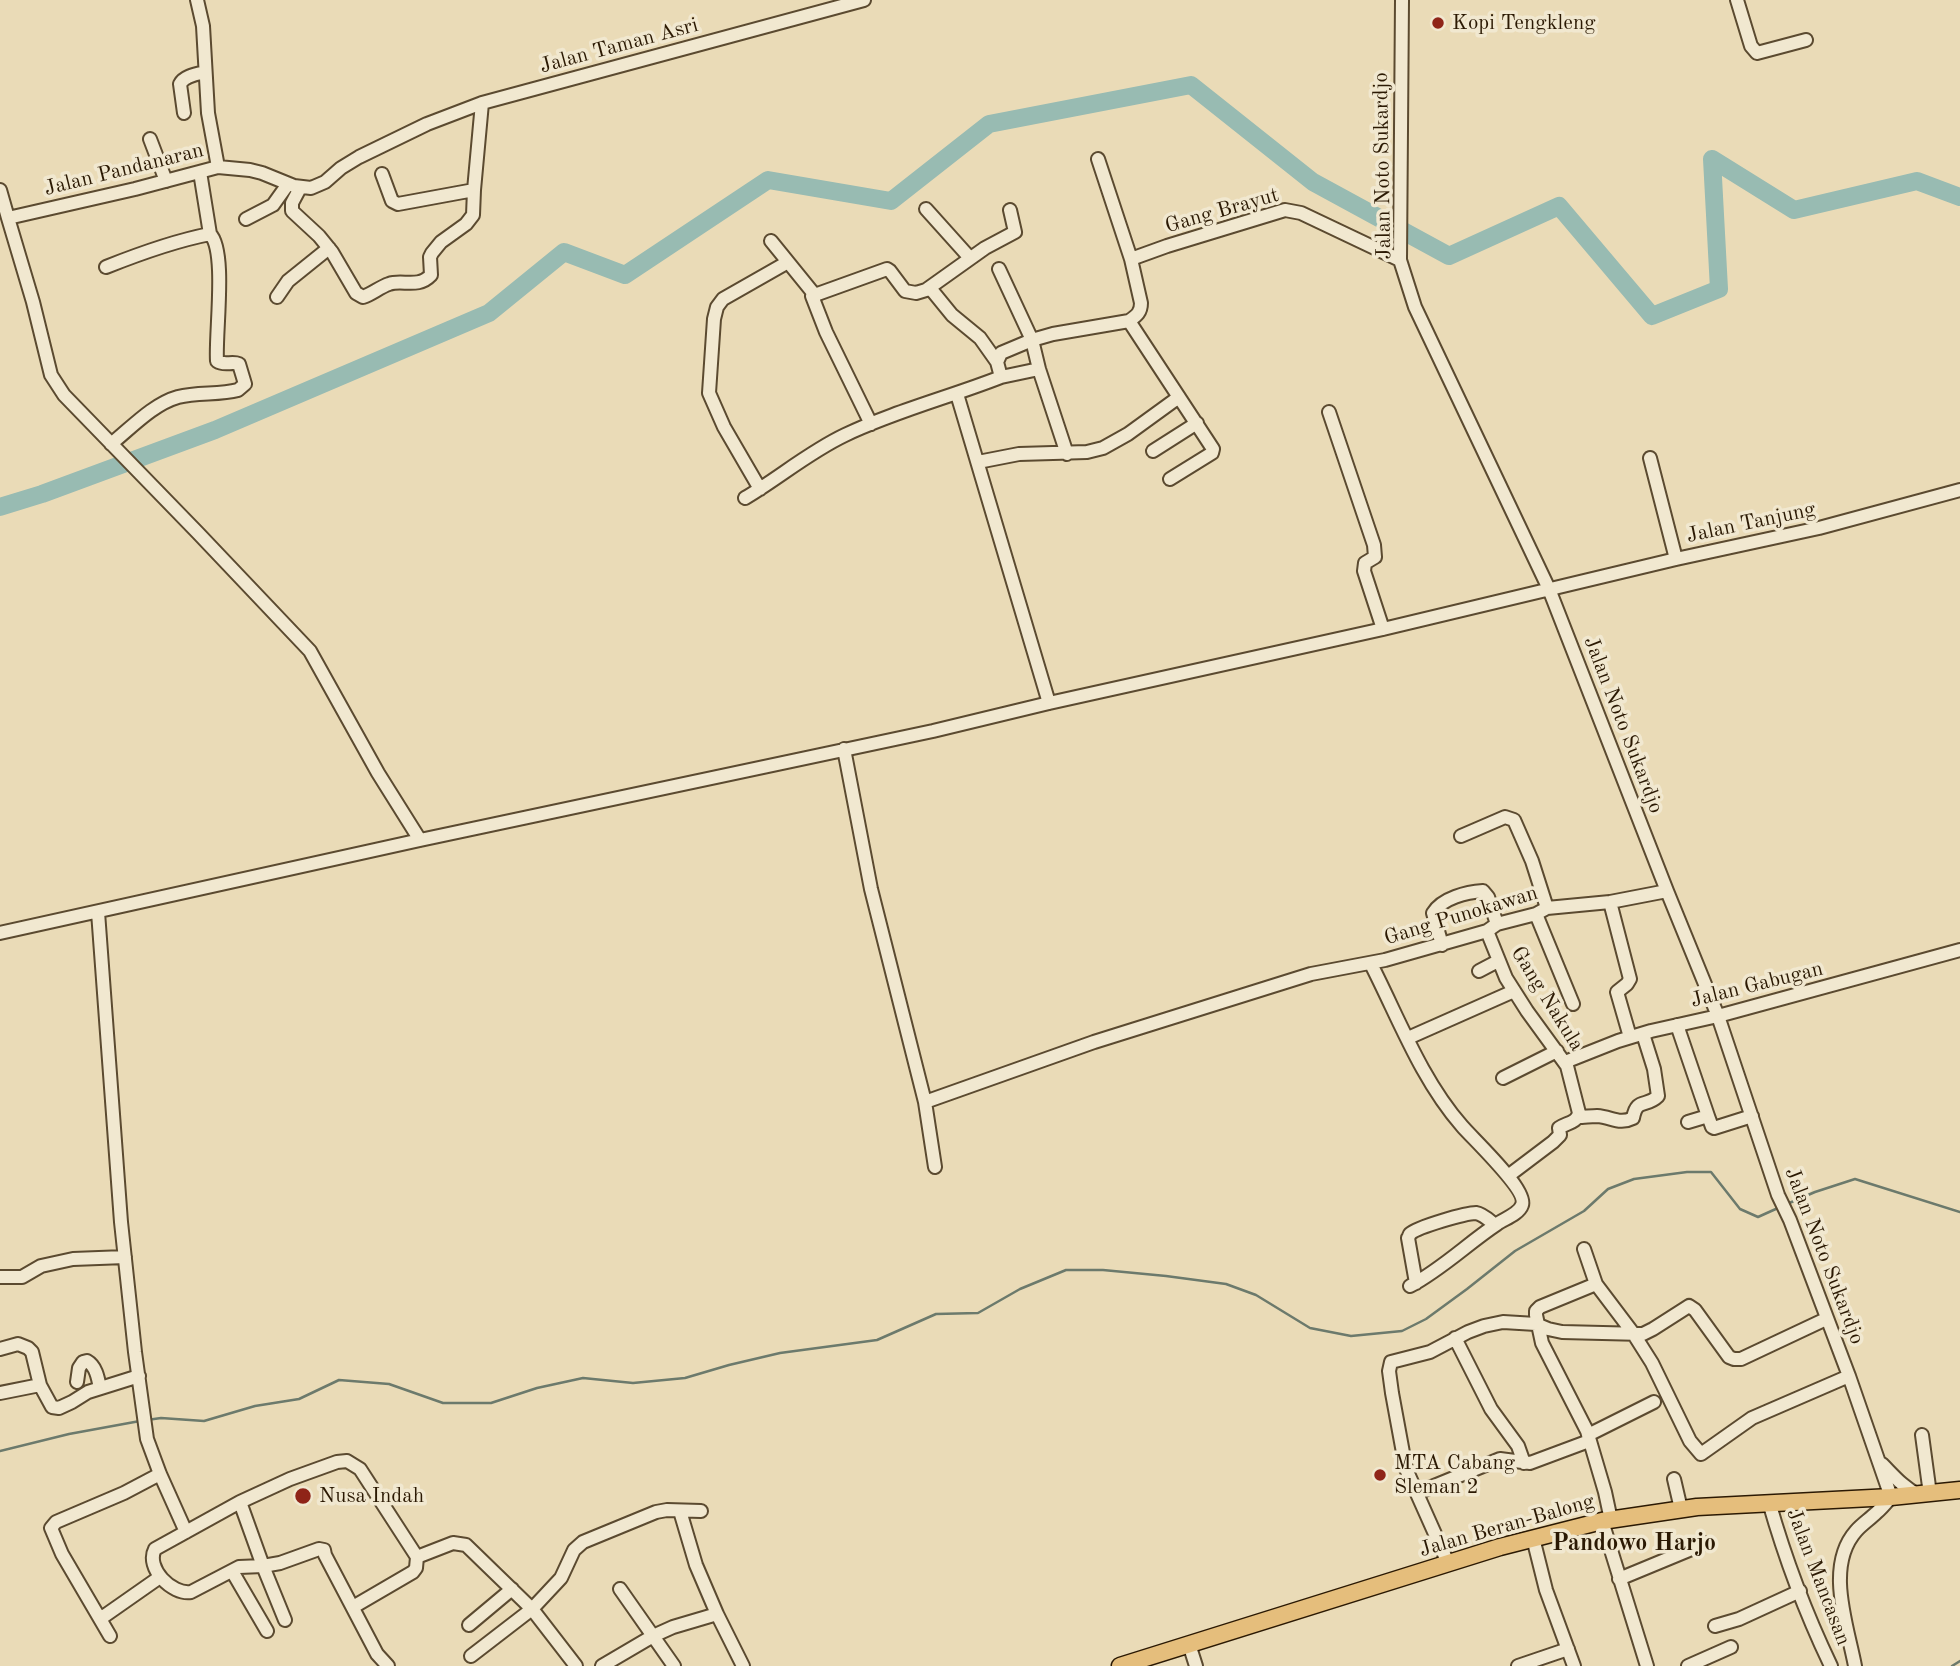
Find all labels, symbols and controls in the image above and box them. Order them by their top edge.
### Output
place label: Kopi Tengkleng [1452,10,1596,36]
street label: Jalan Taman Asri [537,13,701,79]
marker: Kopi Tengkleng [1430,15,1446,31]
street label: Jalan Noto Sukardjo [1369,72,1397,260]
street label: Jalan Pandanaran [42,138,206,202]
street label: Gang Brayut [1162,183,1282,239]
street label: Jalan Tanjung [1684,497,1818,549]
street label: Jalan Noto Sukardjo [1578,633,1668,817]
street label: Gang Punokawan [1381,881,1541,951]
street label: Gang Nakula [1505,942,1589,1056]
street label: Jalan Gabugan [1688,956,1826,1014]
street label: Jalan Noto Sukardjo [1779,1164,1869,1348]
place label: MTA Cabang Sleman 2 [1394,1450,1515,1500]
marker: MTA Cabang Sleman 2 [1372,1467,1388,1483]
place label: Nusa Indah [319,1483,424,1509]
marker: Nusa Indah [293,1486,313,1506]
street label: Jalan Beran-Balong [1417,1489,1597,1563]
street label: Jalan Mancasan [1780,1505,1856,1649]
district label: Pandowo Harjo [1552,1530,1716,1558]

